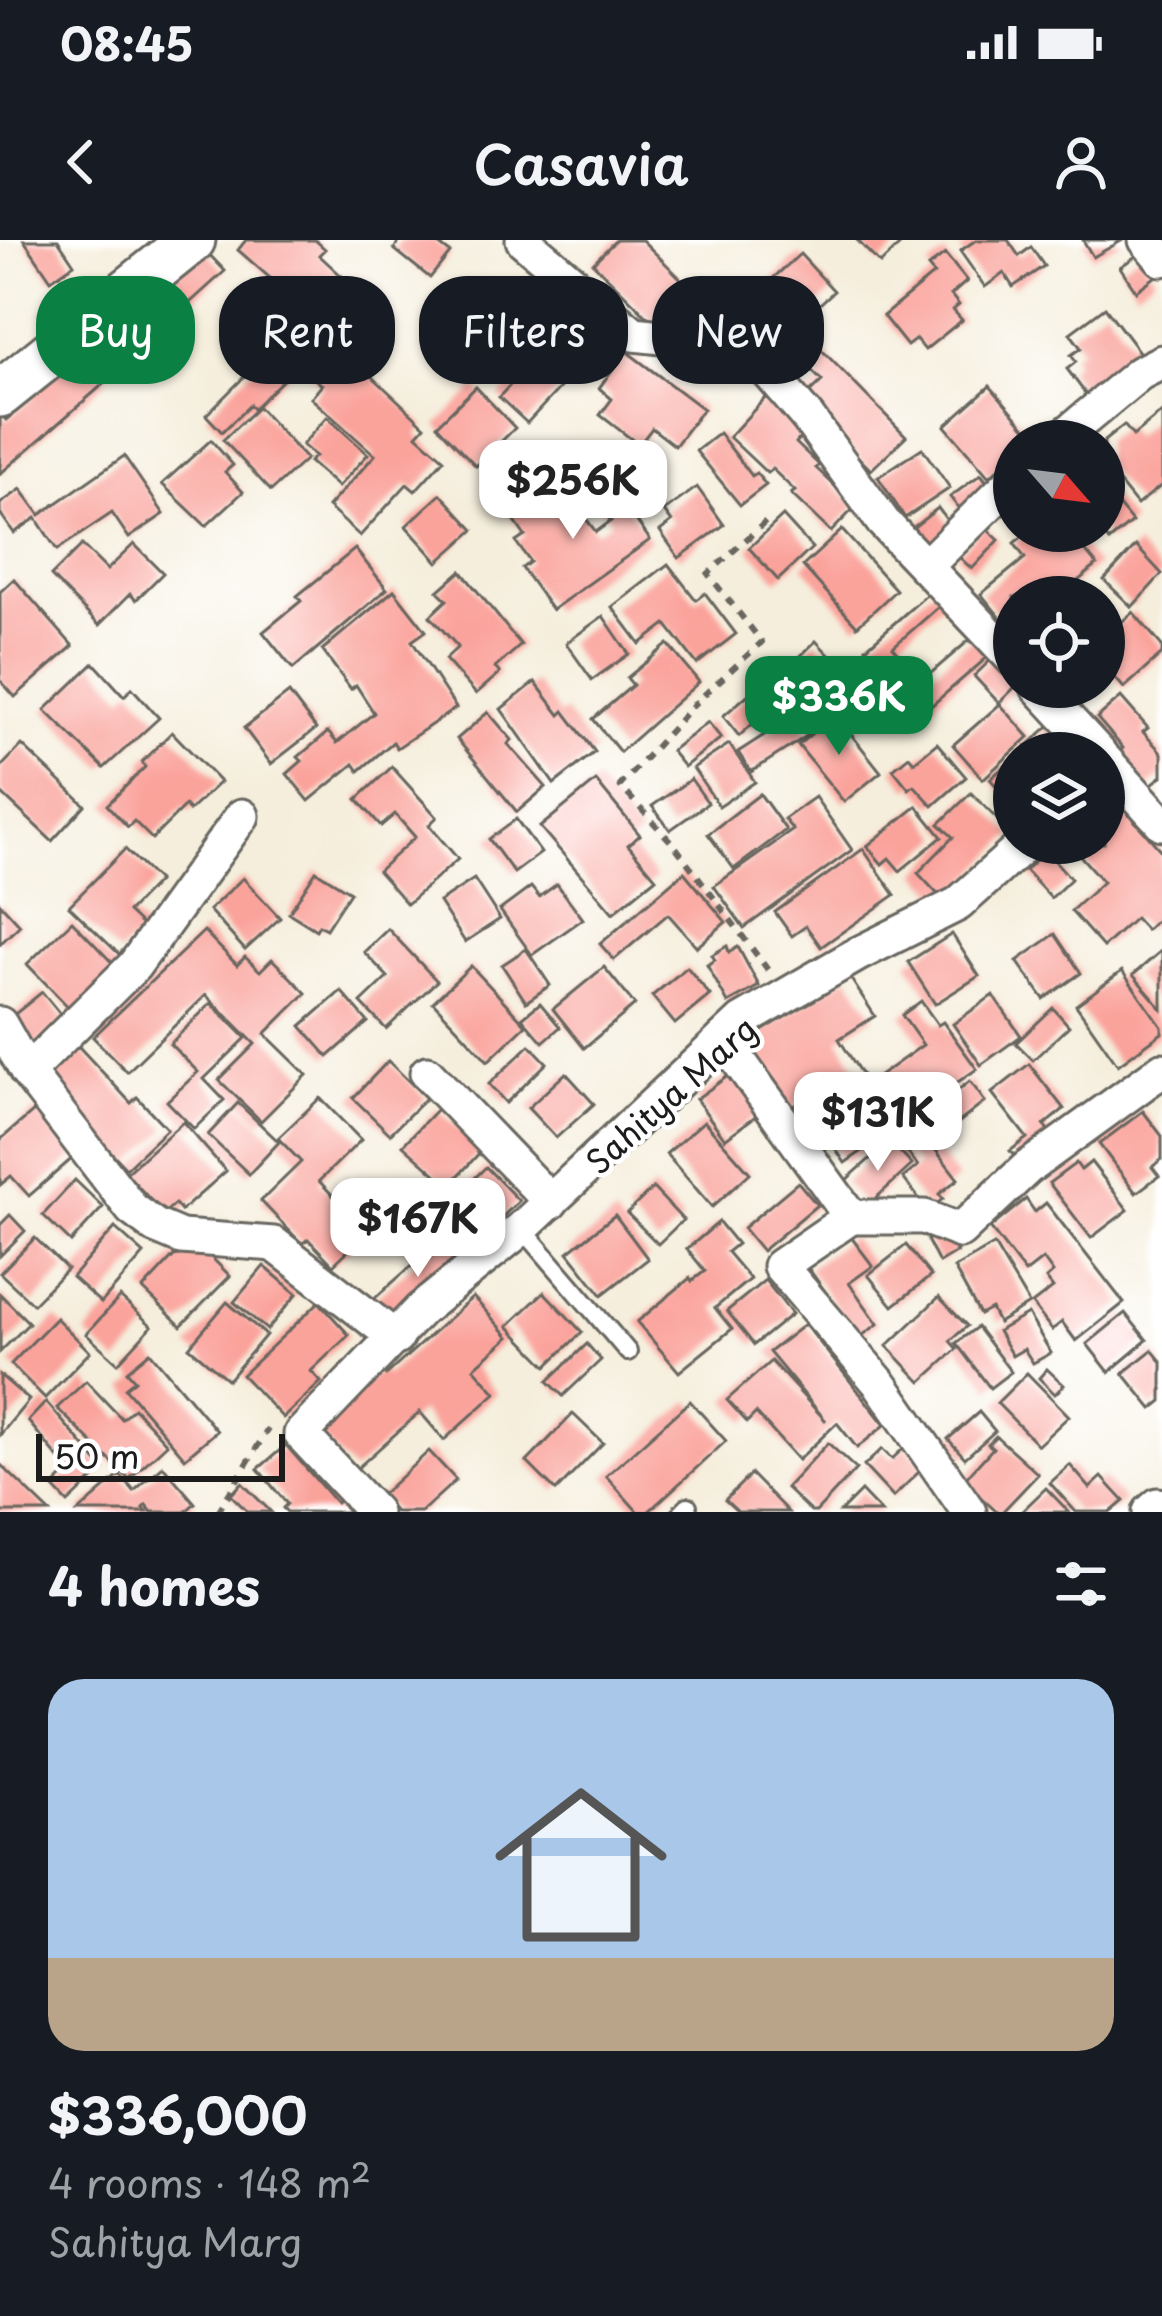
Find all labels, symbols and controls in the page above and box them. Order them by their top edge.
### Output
text: 08:45 [60,8,194,76]
text: Casavia [473,122,689,203]
icon: back [48,129,114,195]
icon: person [1048,129,1114,195]
chip: Buy [36,276,195,384]
chip: Rent [219,276,395,384]
chip: Filters [419,276,628,384]
chip: New [652,276,824,384]
north arrow [993,420,1125,552]
map controls [993,420,1125,864]
pin: $256K [489,440,657,542]
text: $256K [506,449,640,508]
button: locate [993,576,1125,708]
pin: $336K [755,656,923,758]
text: $336K [772,665,906,724]
button: layers [993,732,1125,864]
street label: Sahitya Marg [573,1003,767,1185]
pin: $131K [794,1072,962,1174]
text: $131K [821,1081,935,1140]
pin: $167K [334,1178,502,1280]
text: $167K [357,1187,479,1246]
scale bar [36,1428,285,1481]
text: 50 m [54,1430,140,1480]
text: 4 homes [48,1546,260,1623]
icon: filters [1048,1551,1114,1617]
icon: home [473,1757,689,1973]
text: $336,000 [48,2075,307,2152]
text: 4 rooms · 148 m² [48,2152,371,2211]
text: Sahitya Marg [48,2211,302,2270]

